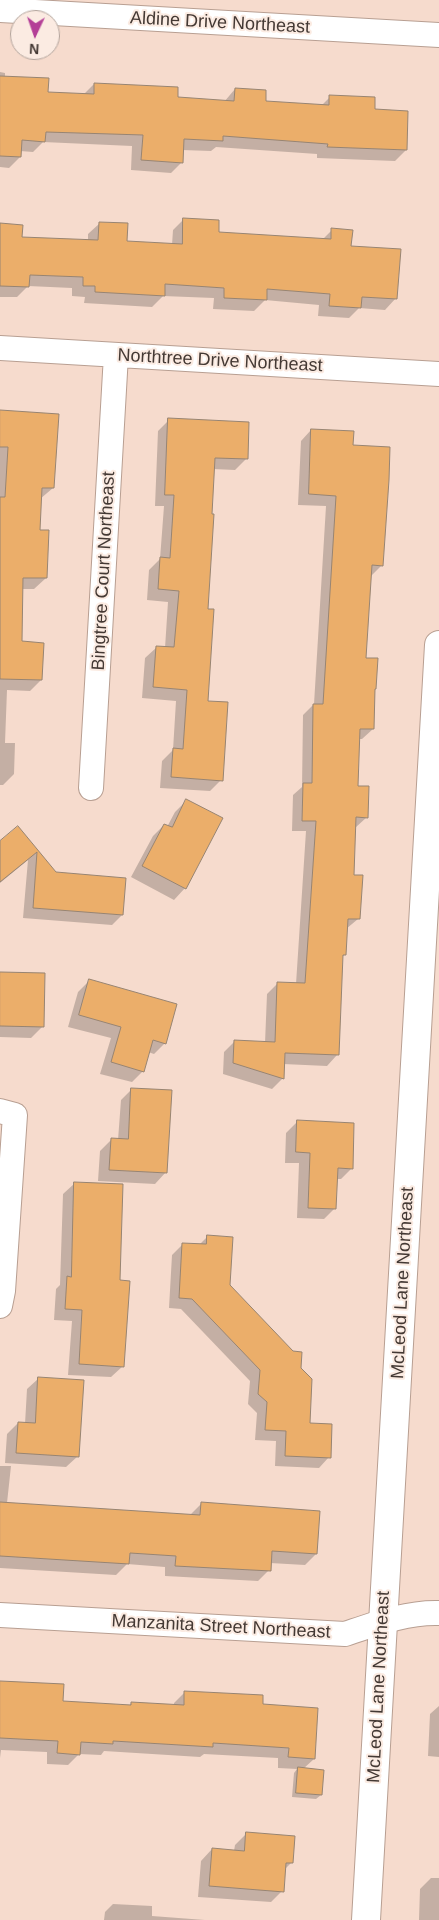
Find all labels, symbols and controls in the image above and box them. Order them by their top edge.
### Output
street label: Aldine Drive Northeast [130,8,310,38]
north arrow [10,10,60,60]
text: N [29,41,40,57]
street label: Northtree Drive Northeast [117,345,323,377]
street label: Bingtree Court Northeast [88,471,120,671]
street label: McLeod Lane Northeast [387,1187,419,1379]
street label: McLeod Lane Northeast [363,1591,395,1783]
street label: Manzanita Street Northeast [111,1610,331,1644]

